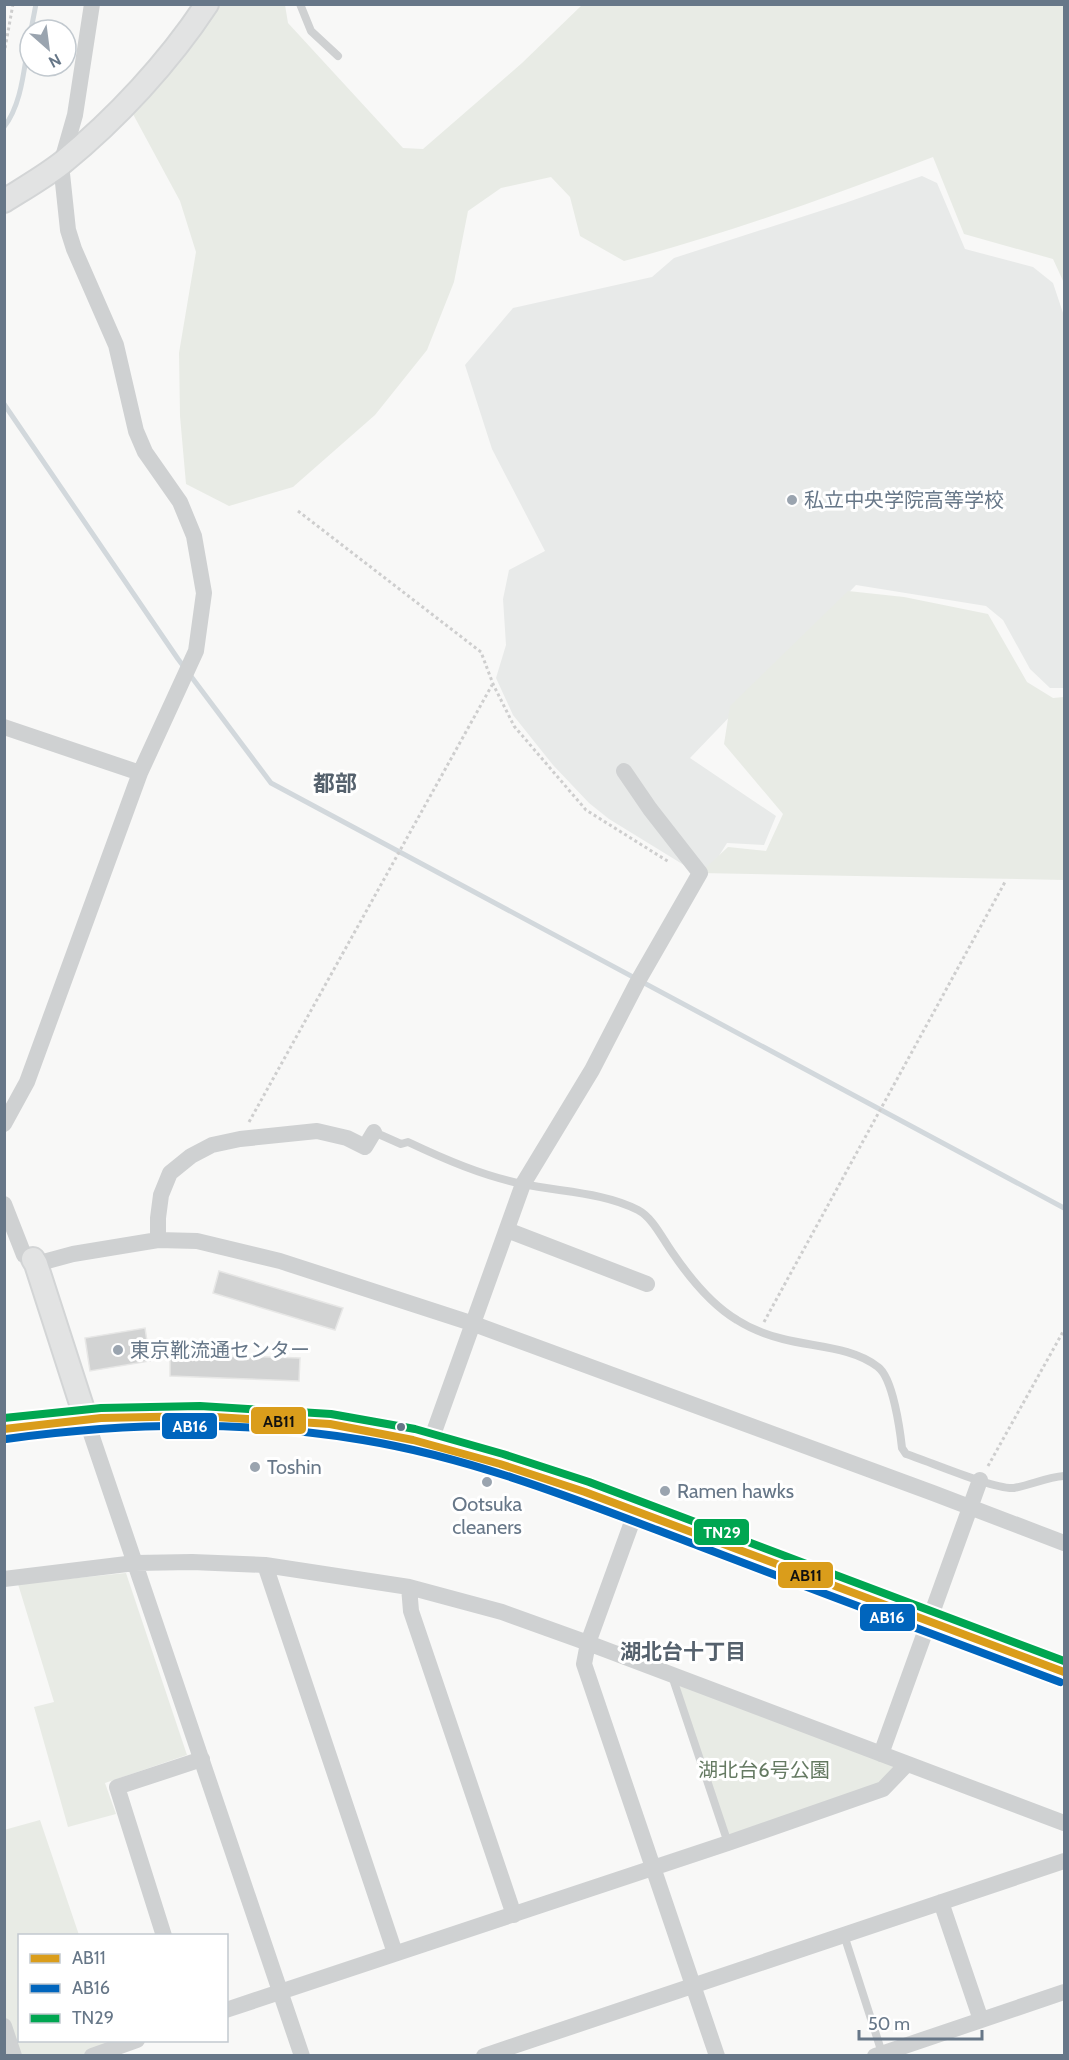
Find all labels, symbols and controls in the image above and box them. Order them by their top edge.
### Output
north arrow [18,18,78,78]
text: N [45,50,64,72]
place label: 私立中央学院高等学校 [804,488,1004,512]
marker: 私立中央学院高等学校 [785,493,799,507]
district label: 都部 [313,770,357,797]
place label: 東京靴流通センター [130,1338,310,1362]
marker: 東京靴流通センター [111,1343,125,1357]
line badge: AB11 [250,1406,307,1435]
line badge: AB16 [161,1412,218,1440]
text: AB11 [263,1412,295,1431]
text: AB16 [173,1417,207,1436]
unlabelled marker [395,1421,407,1433]
place label: Toshin [267,1455,322,1479]
marker: Toshin [248,1460,262,1474]
marker: Ootsuka cleaners [480,1475,494,1489]
place label: Ramen hawks [677,1479,794,1503]
marker: Ramen hawks [658,1484,672,1498]
place label: Ootsuka cleaners [452,1492,522,1539]
line badge: TN29 [693,1518,750,1546]
text: TN29 [703,1523,741,1542]
line badge: AB11 [777,1561,834,1589]
text: AB11 [790,1566,822,1585]
line badge: AB16 [859,1603,916,1632]
text: AB16 [870,1608,904,1627]
district label: 湖北台十丁目 [620,1639,746,1664]
park label: 湖北台6号公園 [698,1758,830,1782]
legend [18,1934,228,2042]
text: AB11 [72,1947,106,1969]
text: AB16 [72,1977,110,1999]
scale bar [859,2003,982,2041]
text: TN29 [72,2007,114,2029]
text: 50 m [868,2013,910,2035]

